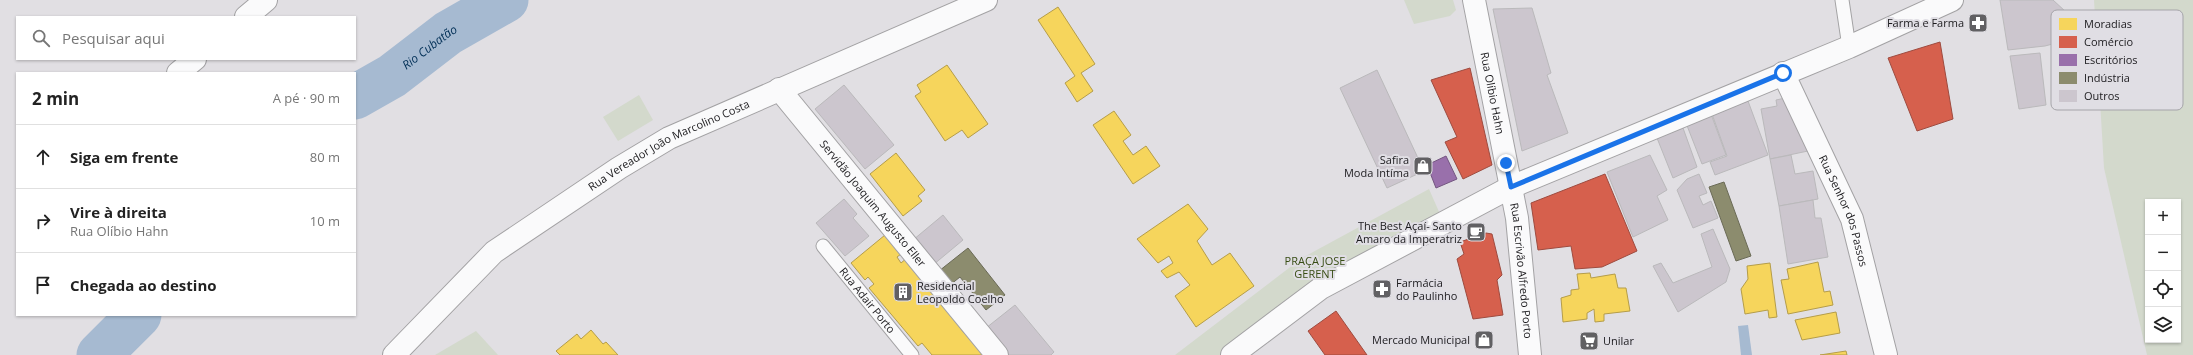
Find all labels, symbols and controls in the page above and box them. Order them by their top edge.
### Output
legend [2051,10,2183,110]
pharmacy icon: Farma e Farma [1967,12,1989,34]
place label: Farma e Farma [1887,15,1964,30]
search box [16,16,356,60]
text: Moradias [2084,16,2132,31]
water label: Rio Cubatão [398,20,460,73]
icon: search [30,27,52,49]
text: Pesquisar aqui [62,28,165,48]
text: Comércio [2084,34,2133,49]
street label: Rua Olíbio Hahn [1477,51,1508,135]
text: Escritórios [2084,52,2138,67]
route start [1774,64,1792,82]
text: Indústria [2084,70,2130,85]
text: 2 min [32,87,79,110]
text: Outros [2084,88,2120,103]
text: A pé · 90 m [273,89,340,107]
street label: Rua Vereador João Marcolino Costa [585,96,752,194]
street label: Servidão Joaquim Augusto Eller [817,137,930,270]
icon: ahead [32,146,54,168]
text: Siga em frente [70,147,178,167]
text: 80 m [310,148,340,166]
place label: Safira Moda Intíma [1344,152,1409,180]
street label: Rua Senhor dos Passos [1816,152,1872,268]
route end [1497,154,1515,172]
shop icon: Safira Moda Intíma [1412,155,1434,177]
map controls [2145,199,2181,343]
button: + [2145,199,2181,235]
street label: Rua Escrivão Alfredo Porto [1507,201,1536,339]
text: Vire à direita [70,202,167,222]
icon: right [32,210,54,232]
text: 10 m [310,212,340,230]
place label: The Best Açaí- Santo Amaro da Imperatriz [1356,218,1462,246]
cafe icon: The Best Açaí- Santo Amaro da Imperatriz [1465,221,1487,243]
text: Rua Olíbio Hahn [70,222,168,240]
button: − [2145,235,2181,271]
park label: PRAÇA JOSE GERENT [1285,253,1345,281]
street label: Rua Adair Porto [836,264,899,336]
button: locate [2145,271,2181,307]
icon: arrive [32,274,54,296]
text: Chegada ao destino [70,275,217,295]
place label: Farmácia do Paulinho [1396,275,1458,303]
place label: Residencial Leopoldo Coelho [917,278,1004,306]
pharmacy icon: Farmácia do Paulinho [1371,278,1393,300]
building icon: Residencial Leopoldo Coelho [892,281,914,303]
button: layers [2145,307,2181,343]
shop icon: Mercado Municipal [1473,329,1495,351]
supermarket icon: Unilar [1578,330,1600,352]
place label: Mercado Municipal [1372,332,1470,347]
place label: Unilar [1603,333,1634,348]

